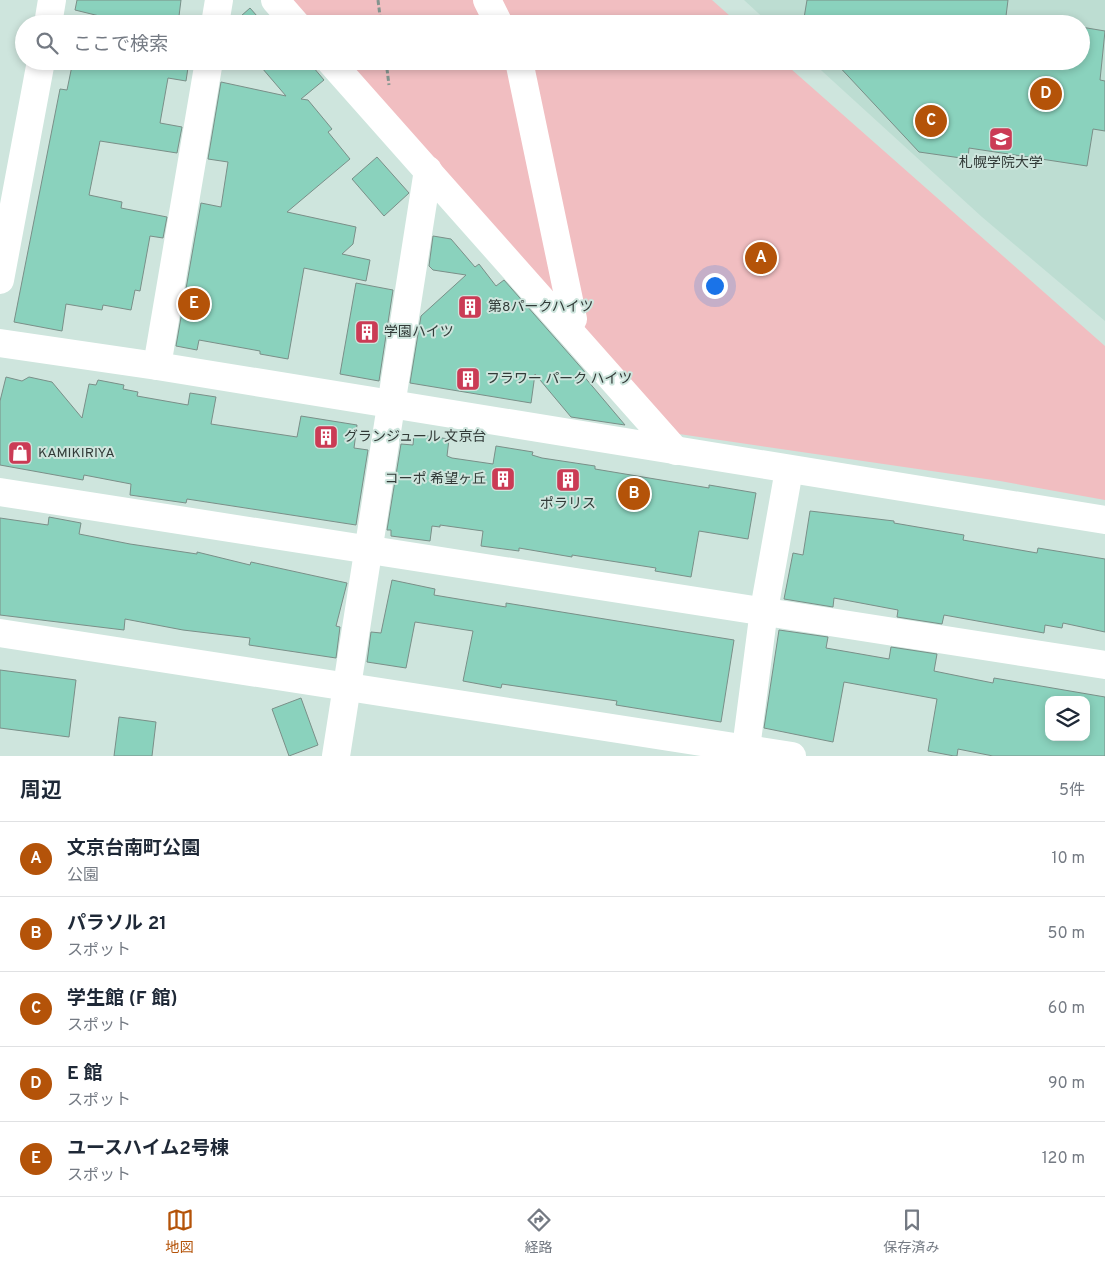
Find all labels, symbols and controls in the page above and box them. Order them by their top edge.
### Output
search box [15,15,1090,70]
icon: search [33,29,61,57]
text: ここで検索 [73,33,168,57]
pin: D [1030,75,1062,113]
pin: C [915,102,947,140]
school or university icon: 札幌学院大学 [988,126,1014,152]
place label: 札幌学院大学 [959,155,1043,172]
pin: A [745,239,777,277]
your location [702,273,728,299]
pin: E [178,285,210,323]
building icon: 第8パークハイツ [457,294,483,320]
place label: 第8パークハイツ [488,298,594,316]
building icon: 学園ハイツ [354,319,380,345]
place label: 学園ハイツ [384,324,454,341]
building icon: フラワー パーク ハイツ [455,366,481,392]
place label: フラワー パーク ハイツ [486,371,632,388]
building icon: グランジュール 文京台 [313,424,339,450]
place label: グランジュール 文京台 [344,428,486,446]
shop icon: KAMIKIRIYA [7,440,33,466]
place label: KAMIKIRIYA [38,445,115,462]
building icon: コーポ 希望ヶ丘 [490,466,516,492]
building icon: ポラリス [555,467,581,493]
place label: コーポ 希望ヶ丘 [385,471,486,488]
pin: B [618,475,650,513]
place label: ポラリス [540,496,596,513]
map controls [1045,696,1090,741]
button: layers [1045,696,1090,741]
text: 周辺 [20,778,62,805]
text: 5件 [1059,781,1085,801]
text: 文京台南町公園 [67,837,200,861]
text: A [30,849,42,869]
text: 10 m [1051,849,1085,869]
text: 公園 [67,866,99,886]
text: パラソル 21 [67,912,167,936]
text: B [30,924,42,944]
text: 50 m [1048,924,1085,944]
text: スポット [67,941,131,961]
text: 学生館 (F 館) [67,987,178,1011]
text: C [31,999,41,1019]
text: 60 m [1048,999,1085,1019]
text: スポット [67,1016,131,1036]
text: E 館 [67,1062,103,1086]
text: D [30,1074,42,1094]
text: 90 m [1048,1074,1085,1094]
text: スポット [67,1091,131,1111]
text: ユースハイム2号棟 [67,1137,229,1161]
text: E [31,1149,41,1169]
text: 120 m [1042,1149,1085,1169]
text: スポット [67,1166,131,1186]
tab: 地図 [166,1206,194,1257]
tab: 経路 [525,1206,553,1257]
tab: 保存済み [884,1206,940,1257]

